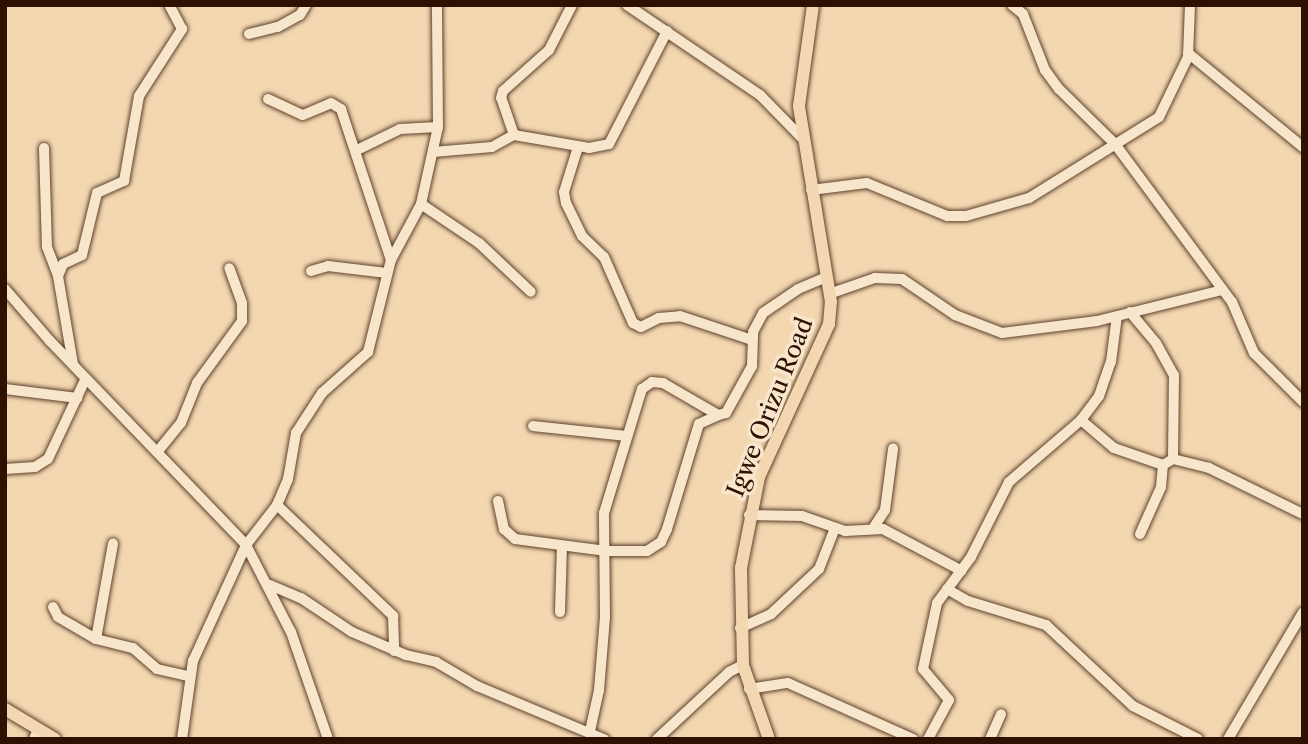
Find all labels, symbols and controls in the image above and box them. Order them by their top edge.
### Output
street label: Igwe Orizu Road [721,313,819,501]

